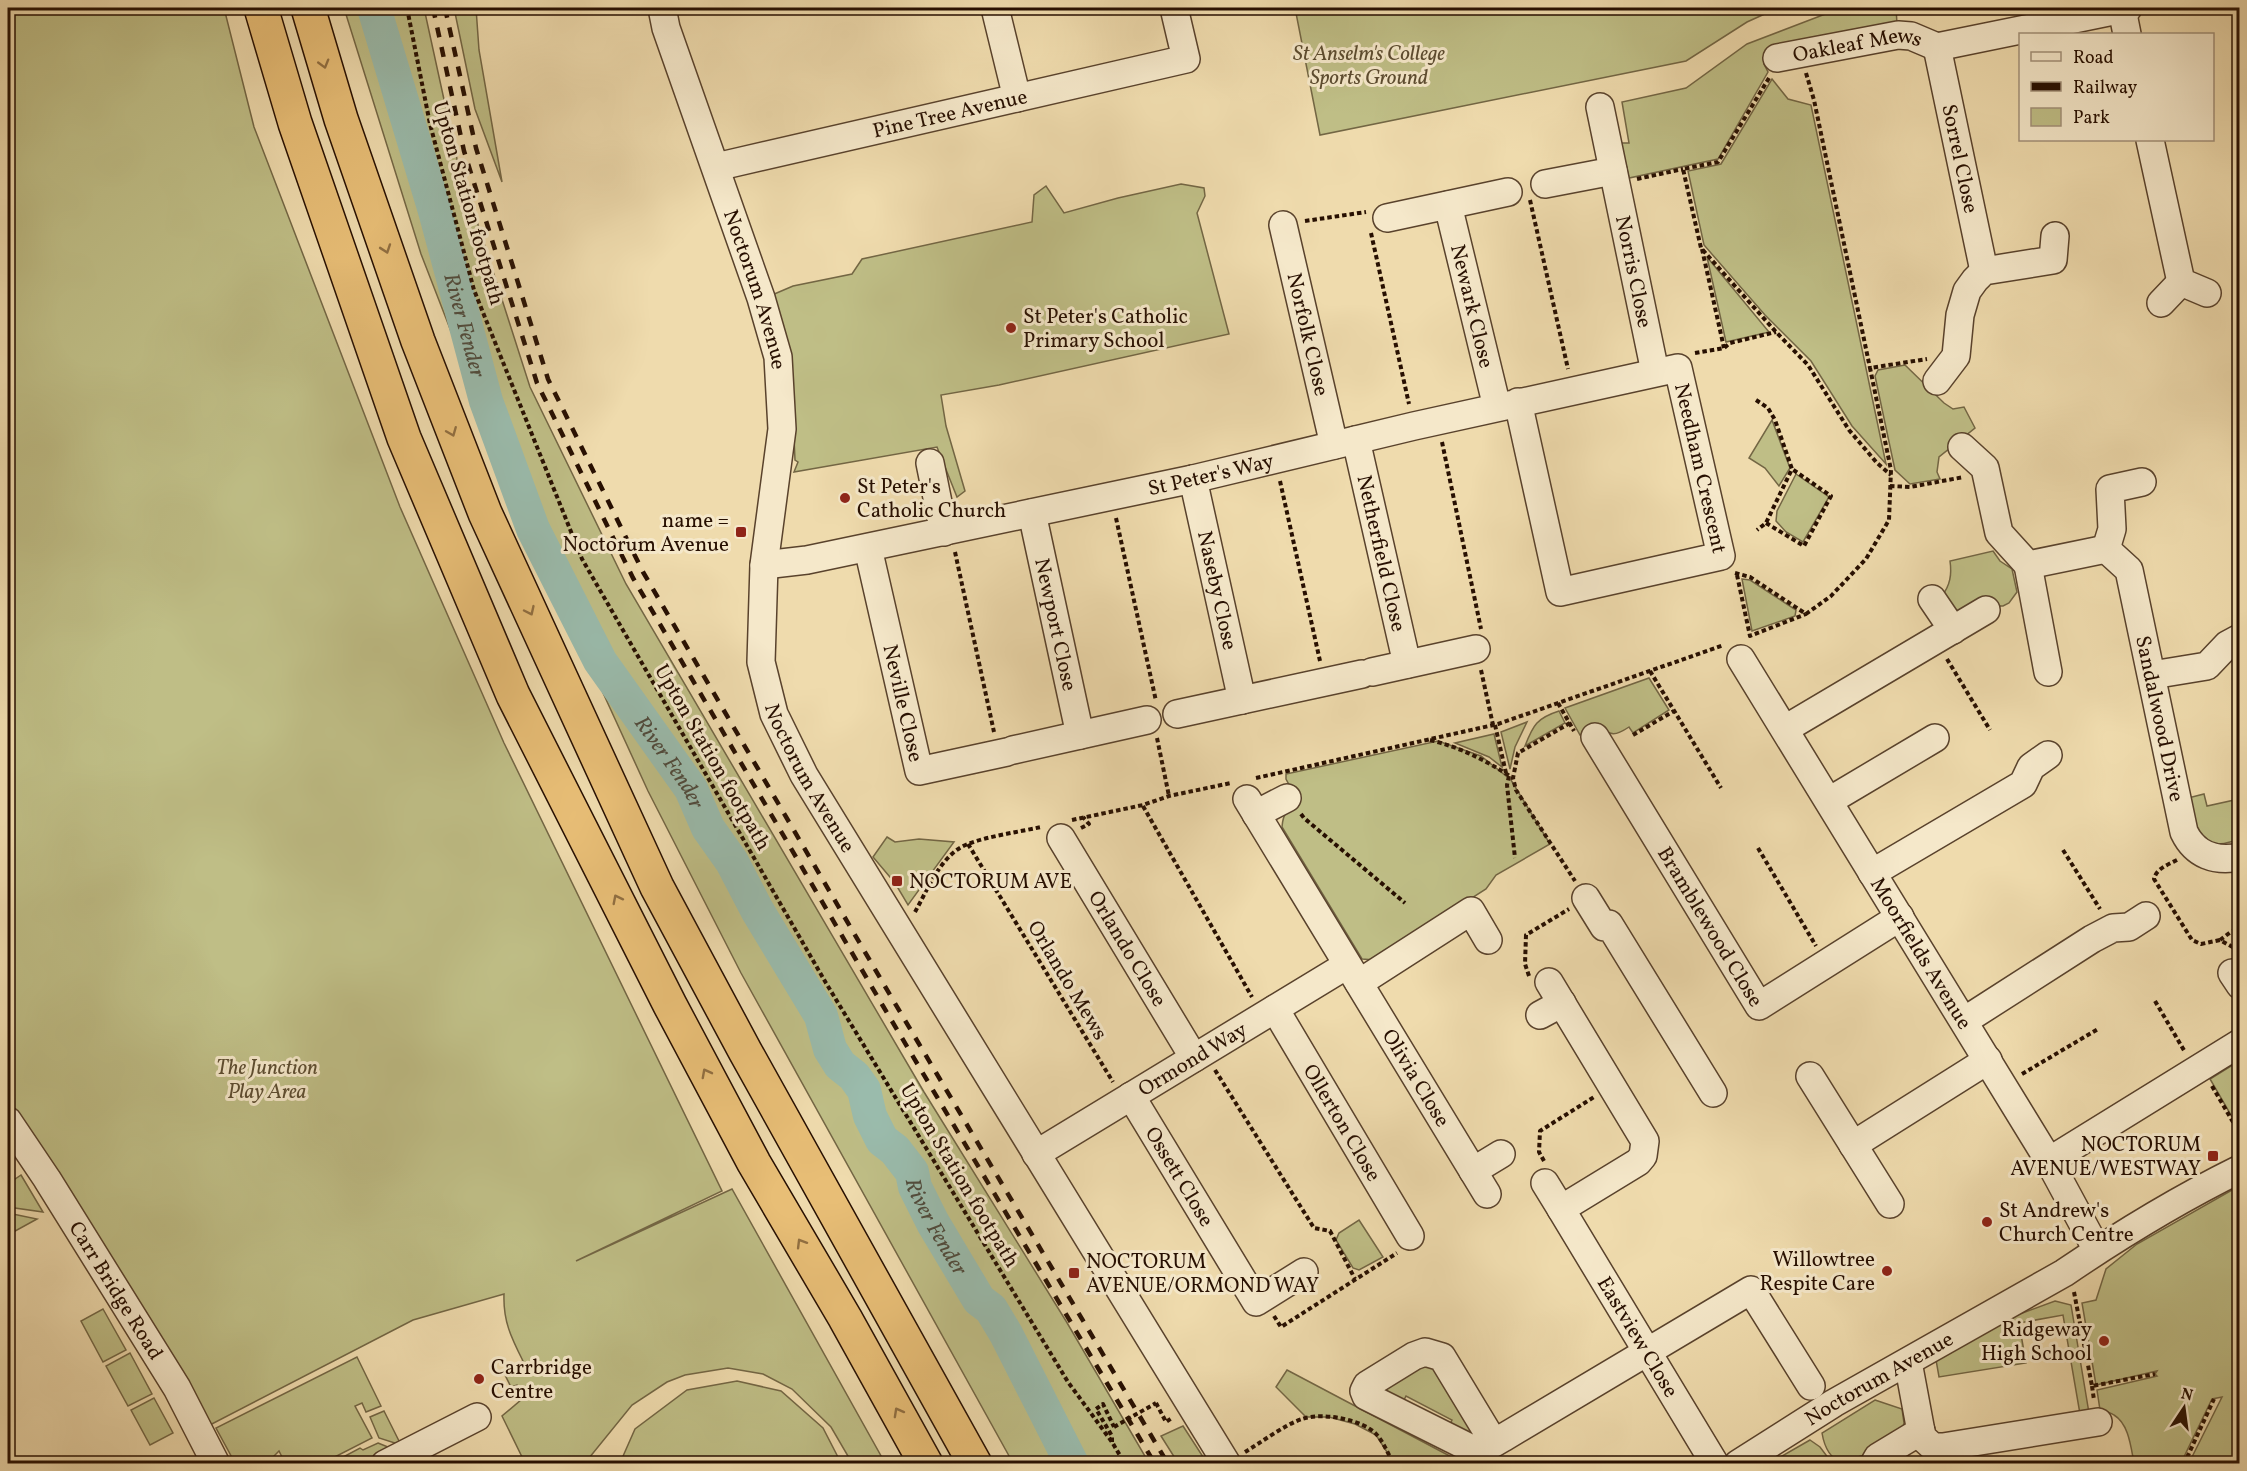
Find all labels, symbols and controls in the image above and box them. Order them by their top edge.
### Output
street label: Oakleaf Mews [1790,22,1927,71]
legend [2019,33,2214,141]
park label: St Anselm's College Sports Ground [1293,40,1445,93]
text: Road [2073,46,2114,71]
one-way arrow [317,59,330,69]
text: Railway [2073,76,2137,101]
street label: Pine Tree Avenue [870,83,1030,147]
street label: Upton Station footpath [425,98,511,309]
street label: Sorrel Close [1933,102,1985,216]
text: Park [2073,106,2110,131]
street label: Noctorum Avenue [715,206,792,370]
street label: Norris Close [1607,213,1658,331]
street label: Newark Close [1442,241,1500,371]
one-way arrow [379,243,391,254]
water label: River Fender [434,270,492,382]
street label: Norfolk Close [1278,270,1335,399]
place label: St Peter's Catholic Primary School [1023,303,1188,356]
marker: St Peter's Catholic Primary School [1004,321,1018,335]
street label: Needham Crescent [1666,380,1733,557]
one-way arrow [445,426,457,437]
street label: St Peter's Way [1145,447,1278,504]
street label: Netherfield Close [1348,472,1412,635]
place label: St Peter's Catholic Church [857,473,1006,526]
marker: St Peter's Catholic Church [838,491,852,505]
place label: name = Noctorum Avenue [562,507,729,560]
marker: name = Noctorum Avenue [734,525,748,539]
street label: Naseby Close [1189,528,1244,653]
street label: Newport Close [1026,556,1083,694]
one-way arrow [523,604,535,615]
street label: Sandalwood Drive [2127,633,2190,805]
street label: Neville Close [875,642,929,765]
street label: Upton Station footpath [646,659,777,856]
street label: Noctorum Avenue [756,701,861,859]
water label: River Fender [626,710,711,815]
street label: Bramblewood Close [1649,842,1769,1013]
place label: NOCTORUM AVE [909,868,1072,897]
street label: Moorfields Avenue [1862,872,1978,1035]
marker: NOCTORUM AVE [890,874,904,888]
street label: Orlando Close [1080,886,1173,1013]
one-way arrow [612,895,624,906]
street label: Orlando Mews [1020,916,1114,1046]
street label: Ormond Way [1133,1016,1254,1105]
street label: Olivia Close [1374,1024,1456,1133]
park label: The Junction Play Area [216,1054,318,1107]
street label: Ollerton Close [1295,1059,1387,1187]
one-way arrow [702,1068,713,1079]
street label: Upton Station footpath [892,1078,1025,1274]
street label: Ossett Close [1137,1122,1220,1233]
place label: NOCTORUM AVENUE/WESTWAY [2010,1131,2201,1184]
marker: NOCTORUM AVENUE/WESTWAY [2206,1149,2220,1163]
water label: River Fender [896,1176,974,1283]
place label: St Andrew's Church Centre [1999,1197,2134,1250]
marker: St Andrew's Church Centre [1980,1215,1994,1229]
street label: Carr Bridge Road [61,1216,169,1366]
one-way arrow [797,1239,808,1249]
place label: Willowtree Respite Care [1760,1246,1875,1299]
place label: NOCTORUM AVENUE/ORMOND WAY [1086,1248,1319,1301]
marker: Willowtree Respite Care [1880,1264,1894,1278]
marker: NOCTORUM AVENUE/ORMOND WAY [1067,1266,1081,1280]
street label: Eastview Close [1589,1271,1685,1403]
place label: Ridgeway High School [1981,1316,2093,1369]
street label: Noctorum Avenue [1800,1325,1959,1434]
marker: Ridgeway High School [2097,1334,2111,1348]
place label: Carrbridge Centre [491,1354,592,1407]
marker: Carrbridge Centre [472,1372,486,1386]
north arrow [2154,1378,2214,1438]
text: N [2179,1383,2195,1407]
one-way arrow [894,1408,905,1418]

